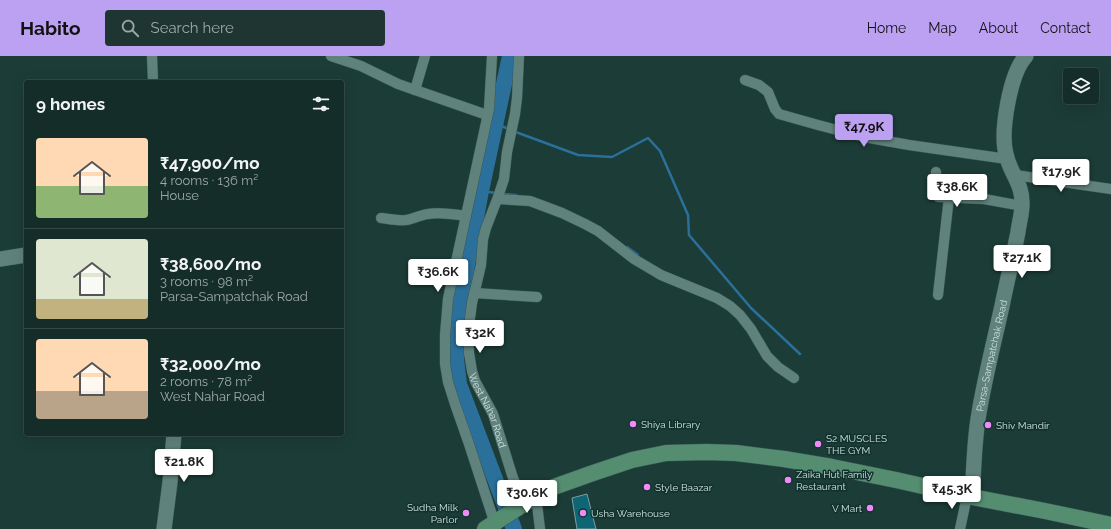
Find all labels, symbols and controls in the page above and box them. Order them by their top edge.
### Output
search box [105,10,385,46]
text: Habito [20,17,81,39]
icon: search [119,17,141,39]
text: Search here [151,19,234,37]
text: Home [867,20,906,36]
text: Map [928,20,957,36]
text: About [979,20,1018,36]
text: Contact [1040,20,1091,36]
map controls [1063,68,1099,104]
button: layers [1063,68,1099,104]
icon: filters [310,93,332,115]
text: 9 homes [36,94,105,114]
pin: ₹47.9K [831,114,897,148]
text: ₹47.9K [844,119,884,134]
text: ₹47,900/mo [160,153,260,173]
icon: home [68,154,116,202]
pin: ₹17.9K [1028,159,1094,193]
text: ₹17.9K [1041,164,1081,179]
text: 4 rooms · 136 m² [160,173,258,188]
pin: ₹38.6K [924,174,990,208]
text: ₹38.6K [936,179,978,194]
text: House [160,188,199,203]
pin: ₹27.1K [989,245,1055,279]
text: ₹27.1K [1003,250,1041,265]
text: ₹38,600/mo [160,254,261,274]
icon: home [68,255,116,303]
pin: ₹36.6K [405,259,471,293]
text: ₹36.6K [417,264,459,279]
text: 3 rooms · 98 m² [160,274,253,289]
text: Parsa-Sampatchak Road [160,289,308,304]
street label: Parsa-Sampatchak Road [974,299,1009,412]
pin: ₹32K [456,320,504,354]
text: ₹32K [465,325,495,340]
text: ₹32,000/mo [160,354,261,374]
icon: home [68,355,116,403]
street label: West Nahar Road [467,372,509,449]
text: 2 rooms · 78 m² [160,374,252,389]
text: West Nahar Road [160,389,265,404]
marker: Shiya Library [628,419,638,429]
place label: Shiya Library [641,419,701,430]
marker: Shiv Mandir [983,420,993,430]
place label: Shiv Mandir [996,420,1050,431]
place label: S2 MUSCLES THE GYM [826,433,887,456]
marker: S2 MUSCLES THE GYM [813,439,823,449]
pin: ₹21.8K [151,449,217,483]
text: ₹21.8K [164,454,204,469]
place label: Zaika Hut Family Restaurant [796,469,873,492]
marker: Zaika Hut Family Restaurant [783,475,793,485]
pin: ₹45.3K [919,476,985,510]
pin: ₹30.6K [494,480,560,514]
text: ₹45.3K [932,481,972,496]
marker: Style Baazar [642,482,652,492]
place label: Style Baazar [655,482,713,493]
text: ₹30.6K [506,485,548,500]
place label: Sudha Milk Parlor [407,502,459,525]
place label: V Mart [832,503,863,514]
marker: V Mart [865,503,875,513]
marker: Sudha Milk Parlor [461,508,471,518]
marker: Usha Warehouse [578,508,588,518]
place label: Usha Warehouse [591,508,670,519]

